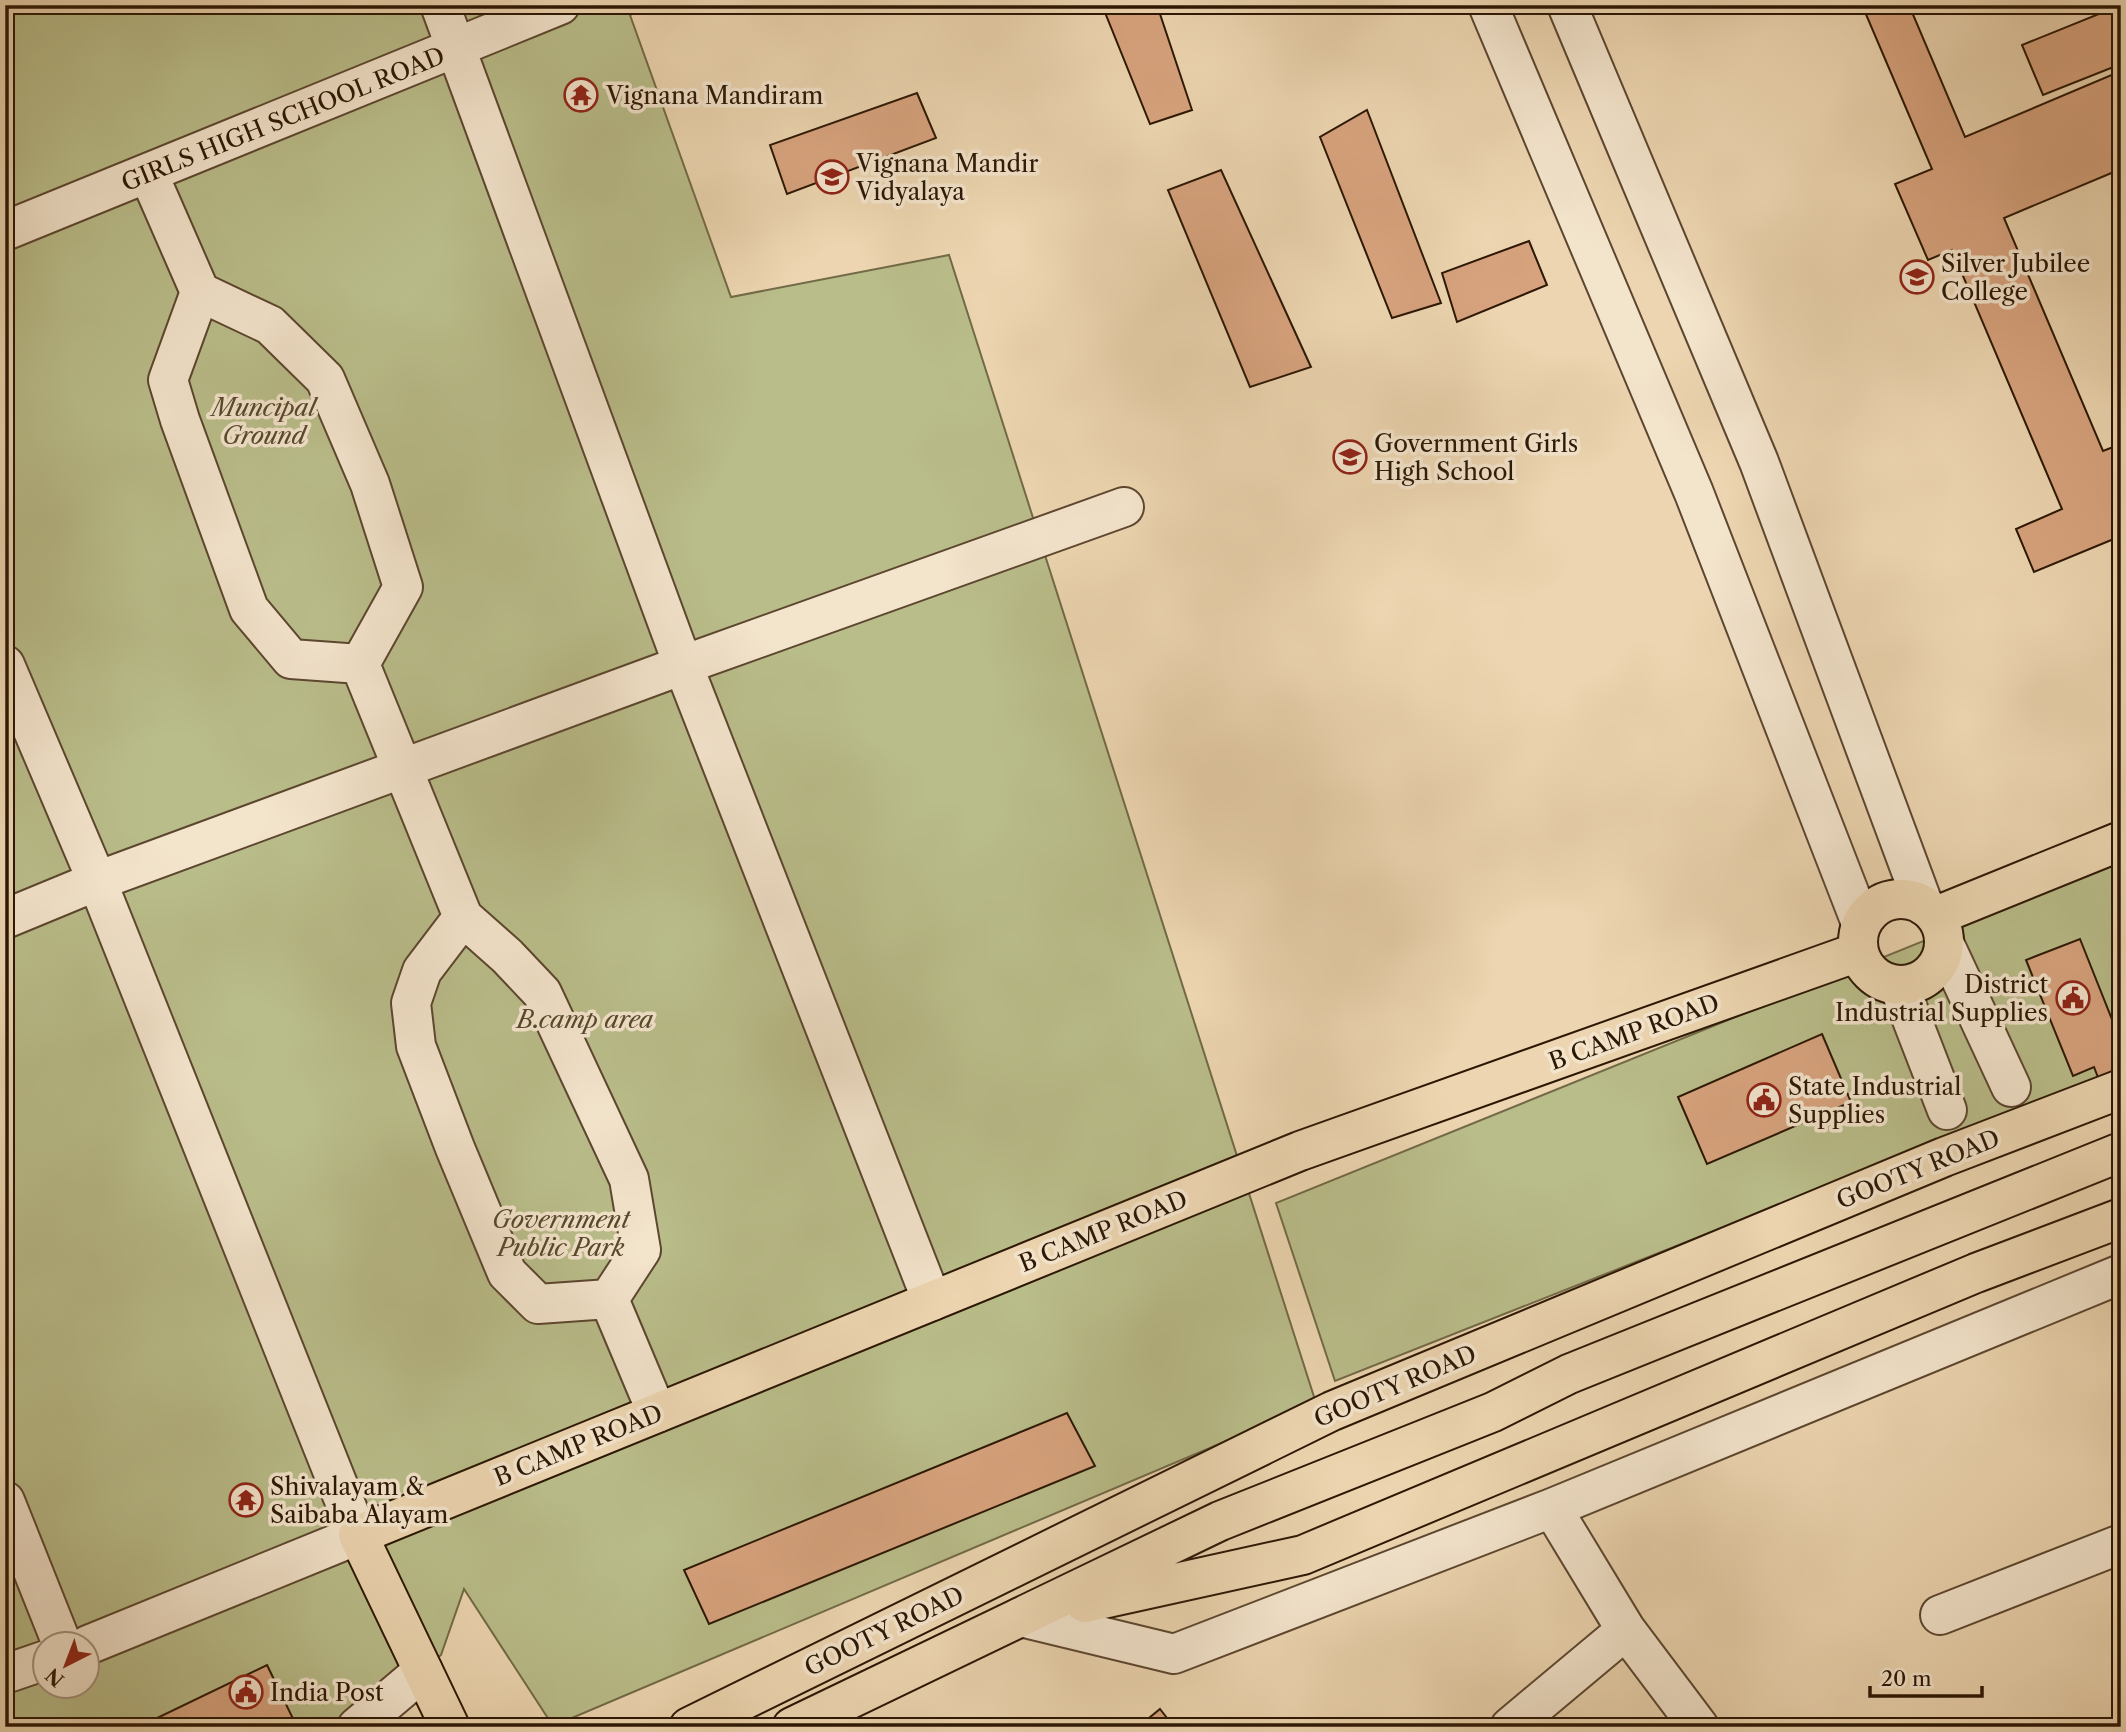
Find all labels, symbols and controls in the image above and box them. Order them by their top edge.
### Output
street label: GIRLS HIGH SCHOOL ROAD [117,41,449,197]
temple icon: Vignana Mandiram [562,76,600,114]
place label: Vignana Mandiram [605,81,823,110]
place label: Vignana Mandir Vidyalaya [855,149,1039,206]
school or university icon: Vignana Mandir Vidyalaya [813,158,851,196]
place label: Silver Jubilee College [1941,249,2090,306]
school or university icon: Silver Jubilee College [1898,258,1936,296]
park label: Muncipal Ground [209,393,319,450]
place label: Government Girls High School [1374,429,1578,486]
school or university icon: Government Girls High School [1331,438,1369,476]
place label: District Industrial Supplies [1835,970,2049,1027]
public building icon: District Industrial Supplies [2054,979,2092,1017]
street label: B CAMP ROAD [1545,988,1723,1076]
park label: B.camp area [515,1005,653,1034]
place label: State Industrial Supplies [1788,1072,1961,1129]
public building icon: State Industrial Supplies [1745,1081,1783,1119]
street label: GOOTY ROAD [1832,1123,2004,1215]
street label: B CAMP ROAD [1015,1184,1191,1278]
park label: Government Public Park [492,1205,632,1262]
street label: GOOTY ROAD [1310,1339,1480,1433]
street label: B CAMP ROAD [490,1398,666,1492]
place label: Shivalayam & Saibaba Alayam [270,1472,448,1529]
temple icon: Shivalayam & Saibaba Alayam [227,1481,265,1519]
street label: GOOTY ROAD [800,1580,968,1682]
north arrow [32,1630,102,1700]
scale bar [1870,1655,1982,1699]
text: N [41,1663,69,1691]
text: 20 m [1881,1666,1932,1691]
public building icon: India Post [227,1673,265,1711]
place label: India Post [270,1678,384,1707]

